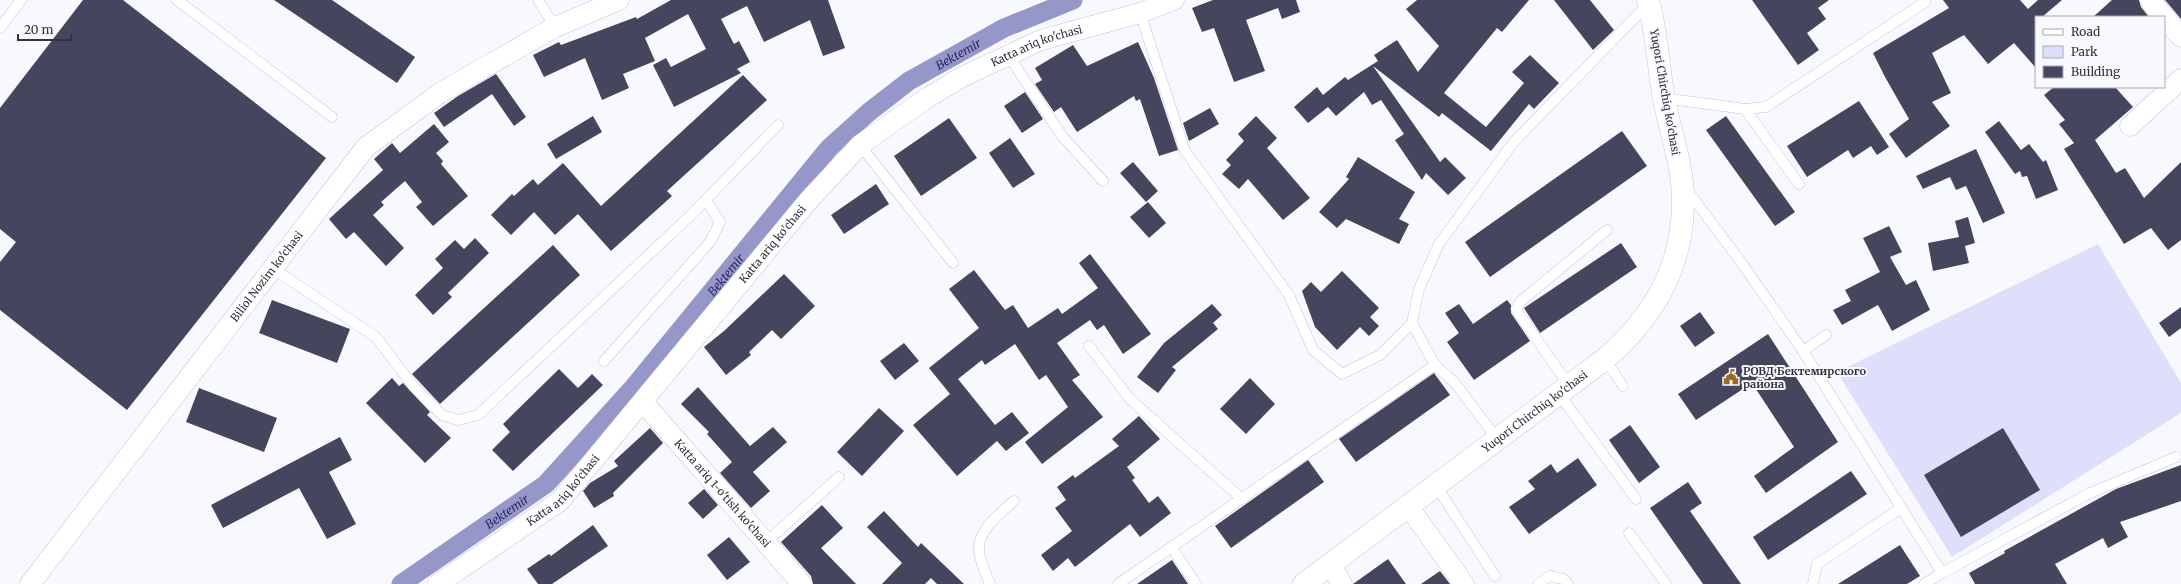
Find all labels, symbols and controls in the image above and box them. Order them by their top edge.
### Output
scale bar [18,16,71,42]
legend [2035,16,2165,88]
text: 20 m [24,22,53,37]
street label: Katta ariq ko'chasi [989,22,1084,70]
text: Road [2071,24,2100,39]
street label: Yuqori Chirchiq ko'chasi [1647,27,1683,157]
water label: Bektemir [933,34,984,72]
text: Park [2071,44,2098,59]
text: Building [2071,64,2121,79]
street label: Katta ariq ko'chasi [736,202,809,286]
street label: Biliol Nozim ko'chasi [227,228,306,325]
water label: Bektemir [704,250,748,299]
place label: РОВД Бектемирского района [1743,364,1866,391]
street label: Yuqori Chirchiq ko'chasi [1478,367,1591,456]
public building icon: РОВД Бектемирского района [1722,368,1740,386]
street label: Katta ariq 1-o'tish ko'chasi [672,436,774,550]
street label: Katta ariq ko'chasi [524,452,603,529]
water label: Bektemir [482,490,532,532]

